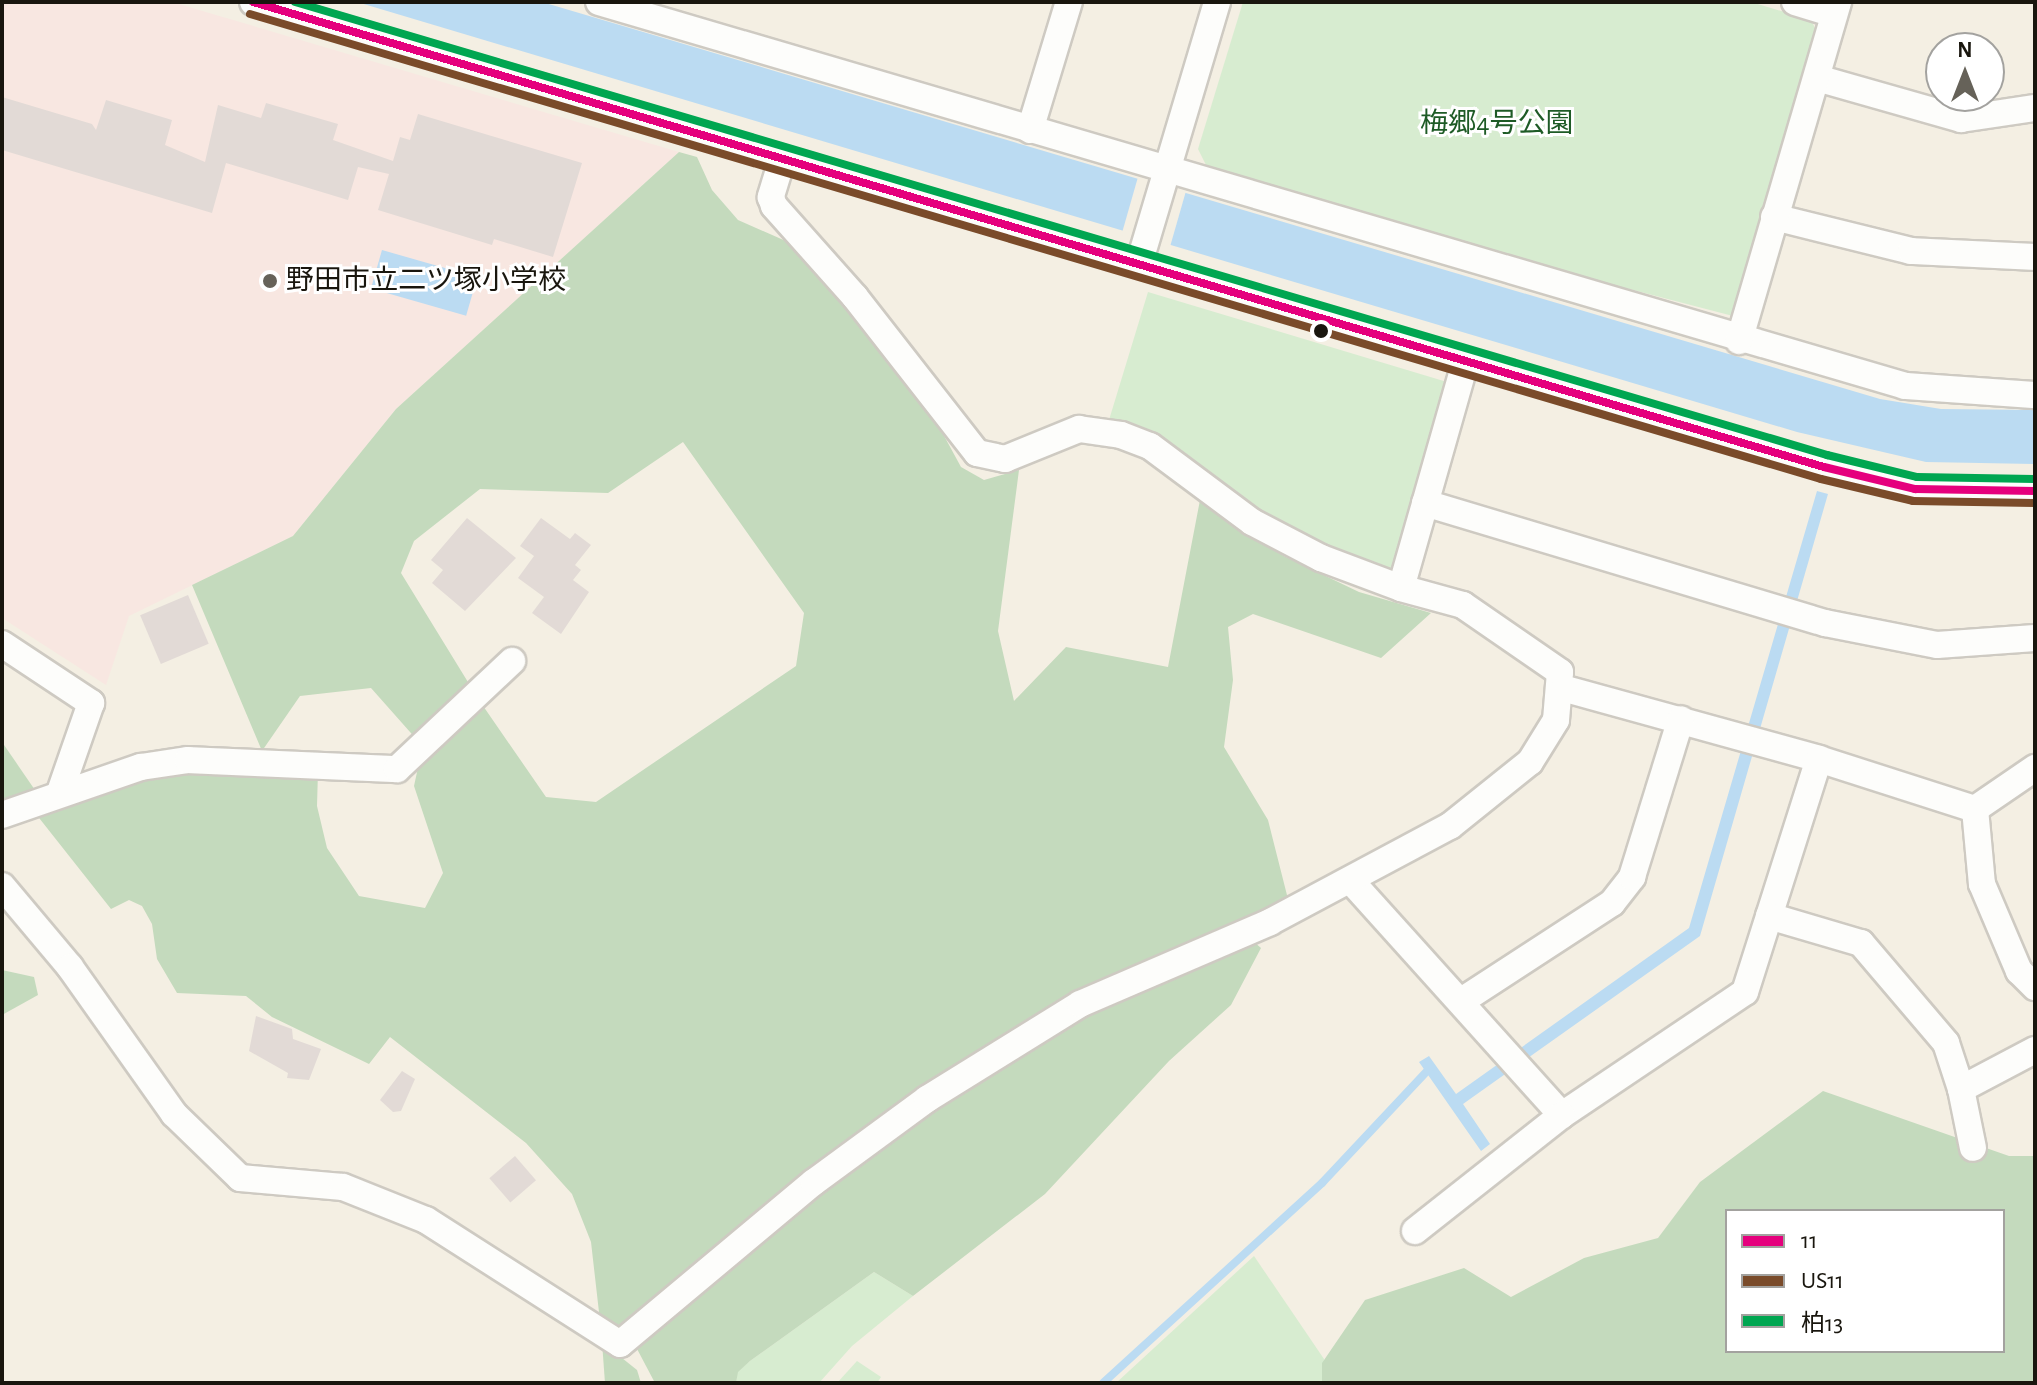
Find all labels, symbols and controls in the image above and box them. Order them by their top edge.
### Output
north arrow [1925,32,2005,112]
text: N [1957,39,1973,61]
park label: 梅郷4号公園 [1420,107,1574,141]
place label: 野田市立二ツ塚小学校 [286,264,566,298]
marker: 野田市立二ツ塚小学校 [261,272,279,290]
unlabelled marker [1313,323,1329,339]
legend [1725,1209,2005,1353]
text: 11 [1801,1229,1818,1253]
text: US11 [1801,1269,1844,1293]
text: 柏13 [1801,1312,1843,1336]

